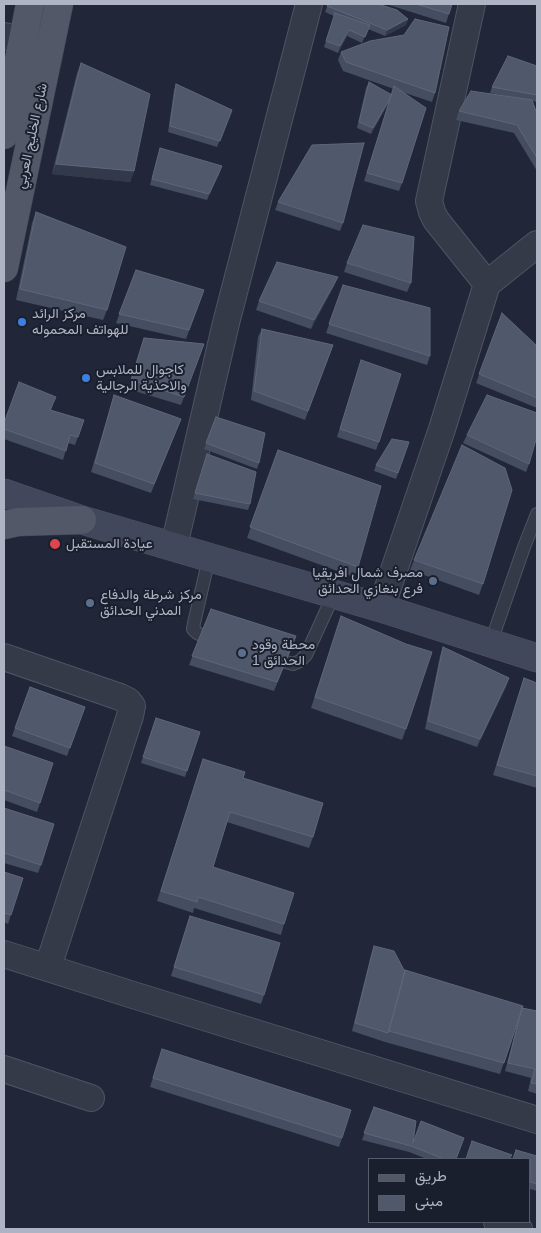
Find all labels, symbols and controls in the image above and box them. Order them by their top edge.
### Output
street label: شارع الخليج العربي [13,82,51,190]
place label: مركز الرائد للهواتف المحموله [32,306,129,338]
marker: مركز الرائد للهواتف المحموله [16,316,28,328]
place label: كاجوال للملابس والاحذية الرجالية [96,362,187,394]
marker: كاجوال للملابس والاحذية الرجالية [80,372,92,384]
place label: عيادة المستقبل [66,536,153,552]
marker: عيادة المستقبل [48,537,62,551]
place label: مصرف شمال افريقيا فرع بنغازي الحدائق [312,565,423,598]
marker: مصرف شمال افريقيا فرع بنغازي الحدائق [427,575,439,587]
place label: مركز شرطة والدفاع المدني الحدائق [100,587,202,620]
marker: مركز شرطة والدفاع المدني الحدائق [84,597,96,609]
place label: محطة وقود الحدائق 1 [252,637,315,670]
marker: محطة وقود الحدائق 1 [236,647,248,659]
legend [368,1158,531,1223]
text: طريق [415,1167,447,1184]
text: مبنى [415,1192,443,1209]

